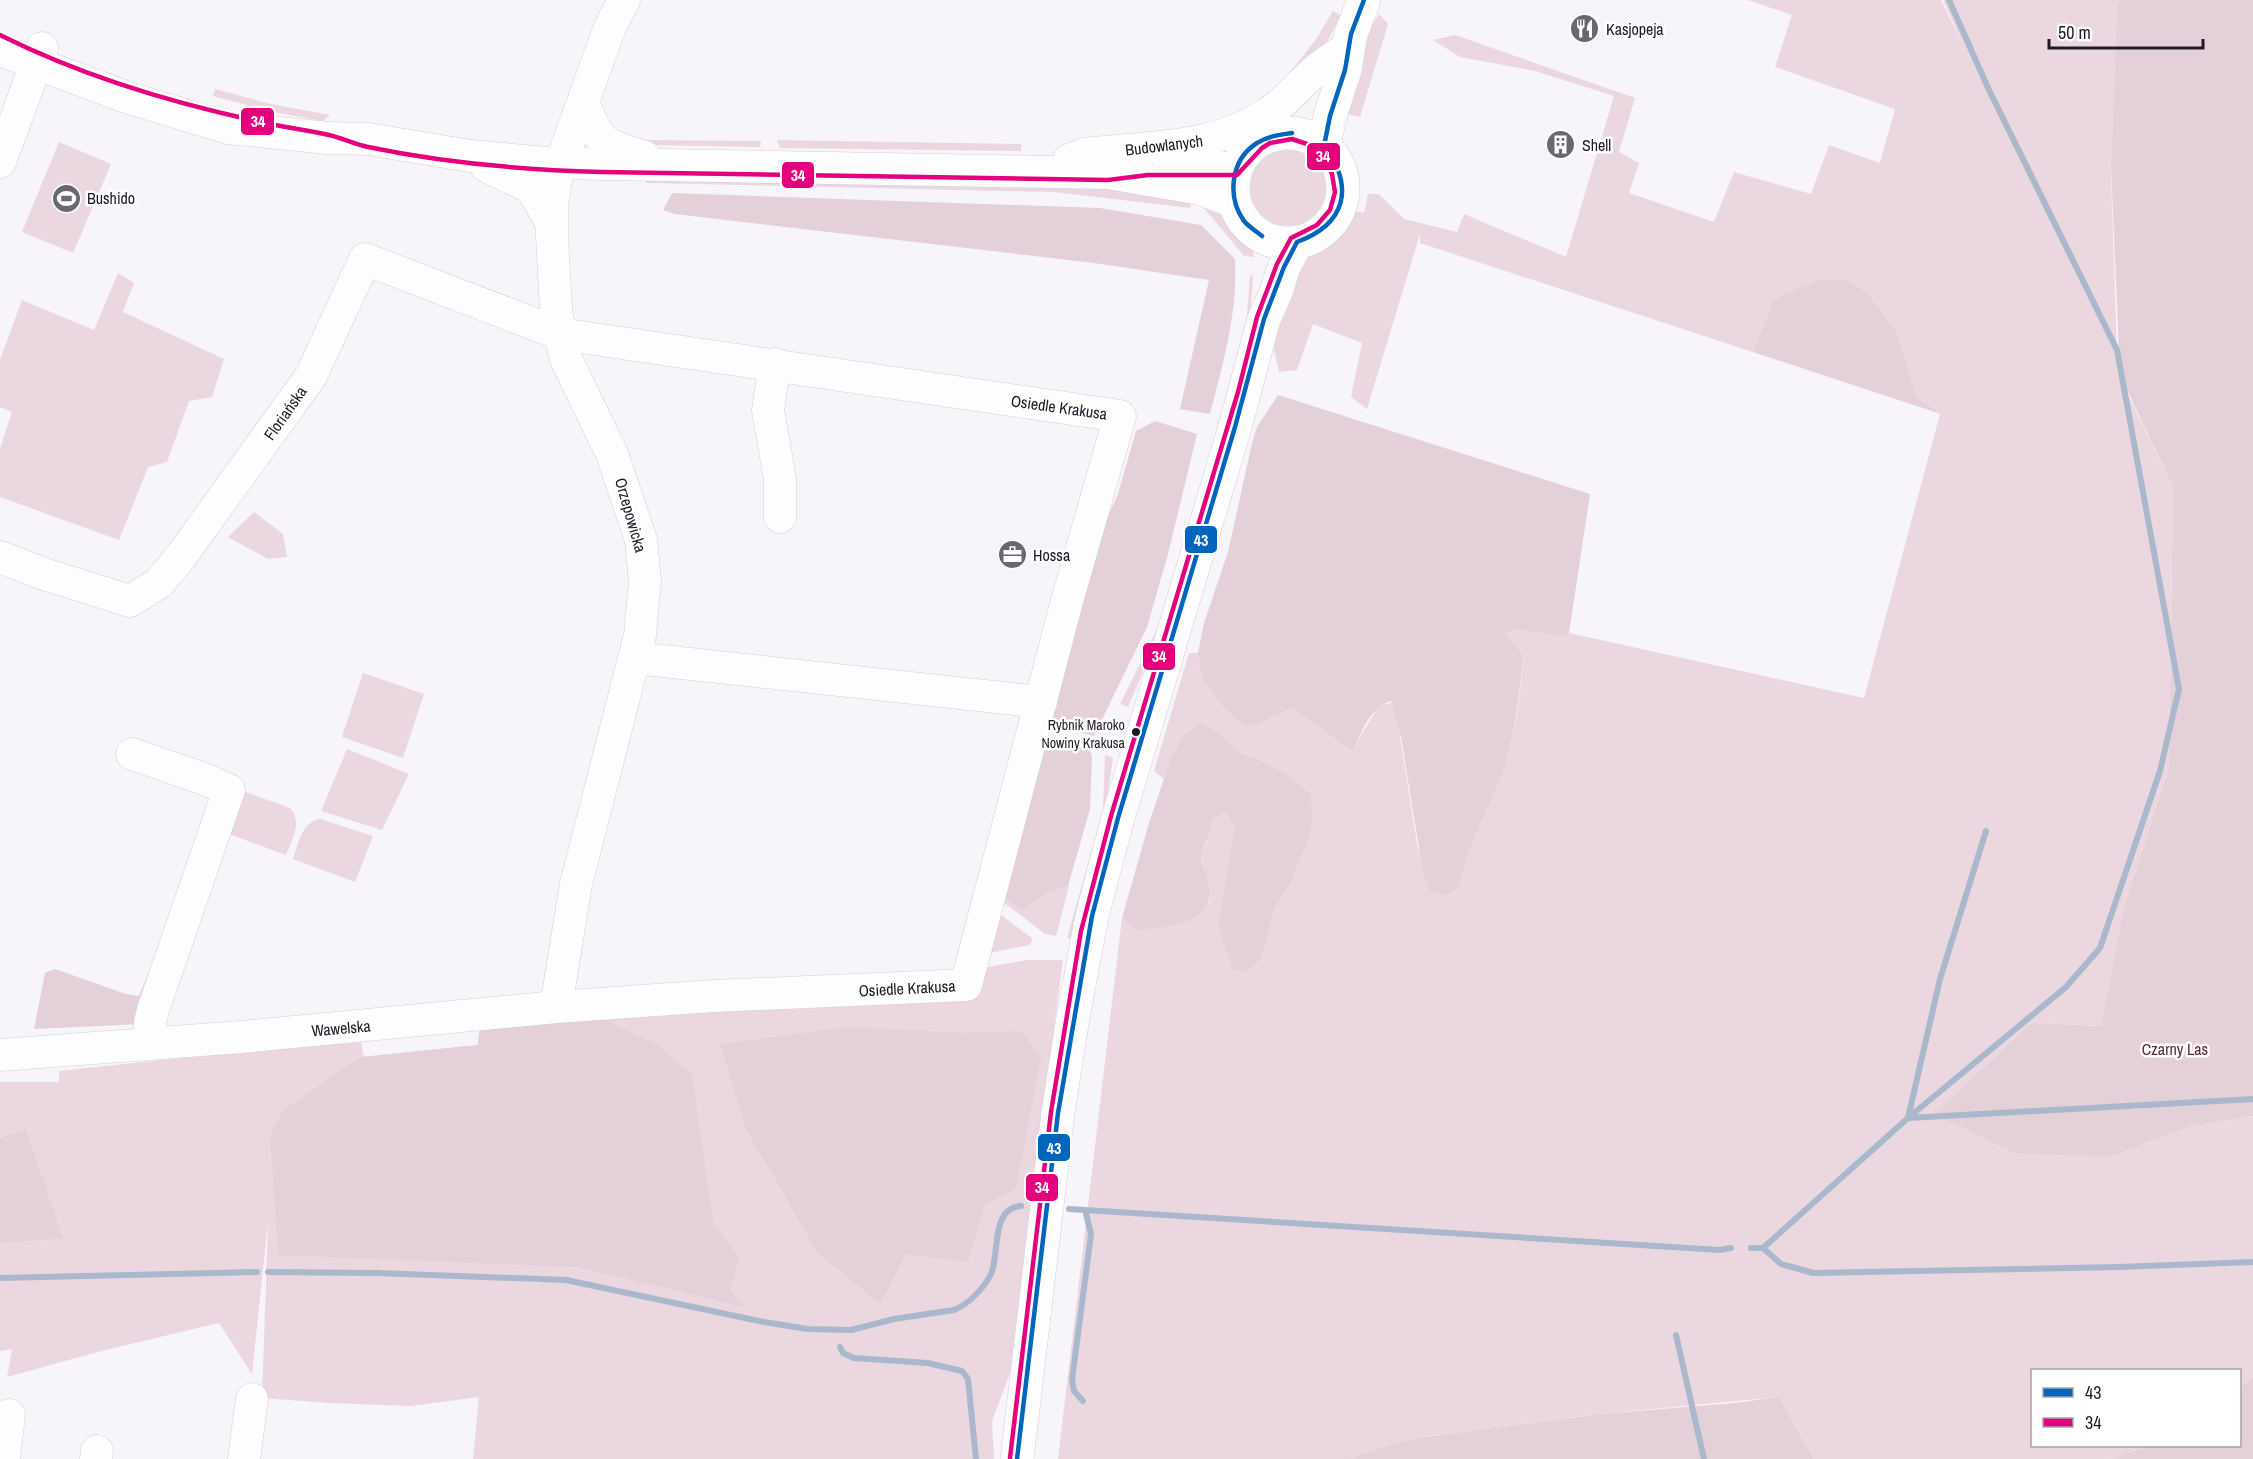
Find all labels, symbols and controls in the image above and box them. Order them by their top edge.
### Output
scale bar [2049,12,2204,50]
restaurant icon: Kasjopeja [1569,13,1601,45]
place label: Kasjopeja [1606,18,1664,40]
text: 50 m [2058,20,2091,45]
line badge: 34 [240,107,275,136]
text: 34 [251,110,266,132]
street label: Budowlanych [1124,129,1204,161]
building icon: Shell [1545,129,1577,161]
place label: Shell [1582,134,1611,156]
line badge: 34 [1306,142,1341,171]
text: 34 [1316,145,1331,167]
line badge: 34 [781,161,815,189]
text: 34 [791,164,806,186]
sports icon: Bushido [50,182,82,214]
place label: Bushido [87,187,135,209]
street label: Floriańska [258,381,312,444]
street label: Osiedle Krakusa [1009,389,1109,425]
street label: Orzepowicka [610,475,652,556]
line badge: 43 [1184,525,1218,554]
text: 43 [1194,529,1208,551]
office icon: Hossa [996,539,1028,571]
place label: Hossa [1033,544,1071,566]
line badge: 34 [1142,642,1176,671]
text: 34 [1152,645,1167,667]
place label: Rybnik Maroko Nowiny Krakusa [1041,716,1126,752]
marker: Rybnik Maroko Nowiny Krakusa [1130,726,1142,738]
street label: Osiedle Krakusa [858,974,957,1002]
street label: Wawelska [311,1014,372,1042]
park label: Czarny Las [2142,1038,2208,1060]
line badge: 43 [1037,1133,1071,1162]
text: 43 [1047,1137,1061,1159]
line badge: 34 [1025,1173,1059,1202]
text: 34 [1035,1176,1050,1198]
legend [2031,1369,2241,1447]
text: 43 [2085,1380,2101,1405]
text: 34 [2085,1410,2101,1435]

